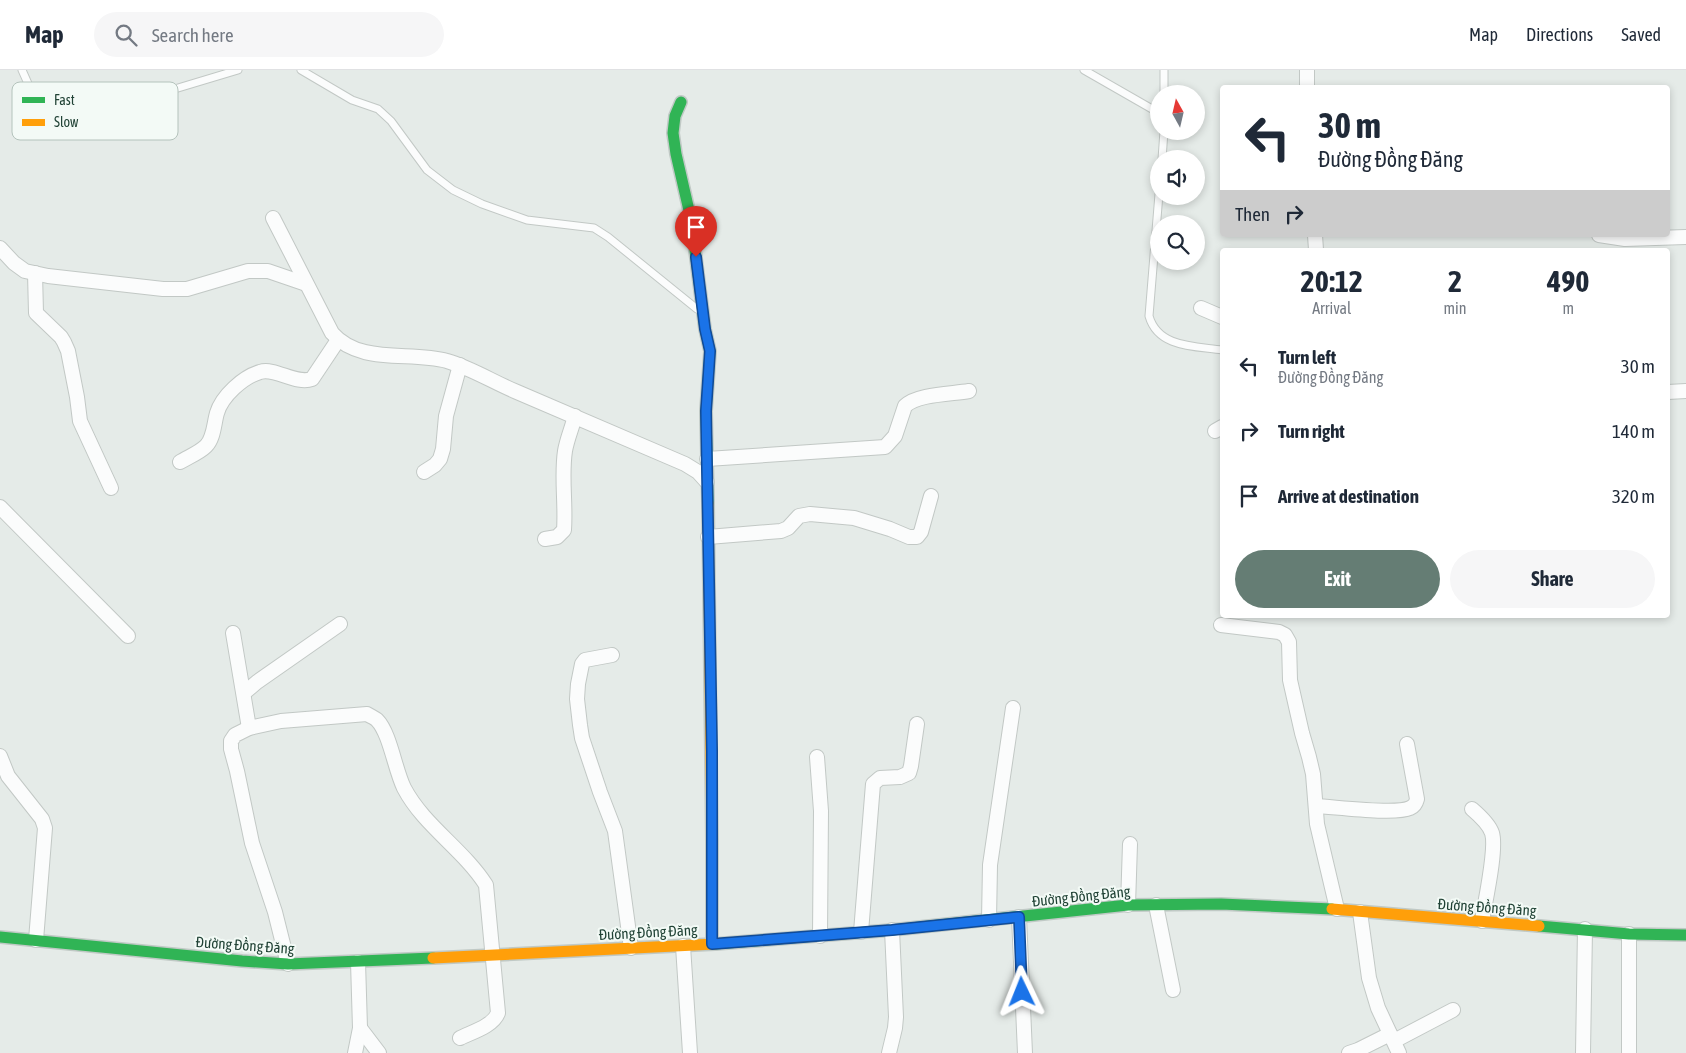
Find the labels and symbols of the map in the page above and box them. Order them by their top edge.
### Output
legend [12,82,178,140]
north arrow [1150,85,1205,140]
text: Fast [54,92,75,108]
text: Slow [54,114,79,130]
pin [675,206,717,257]
street label: Đường Đồng Đăng [1031,882,1132,910]
street label: Đường Đồng Đăng [1437,895,1537,919]
street label: Đường Đồng Đăng [598,921,698,943]
street label: Đường Đồng Đăng [195,933,295,957]
position arrow [995,965,1047,1017]

